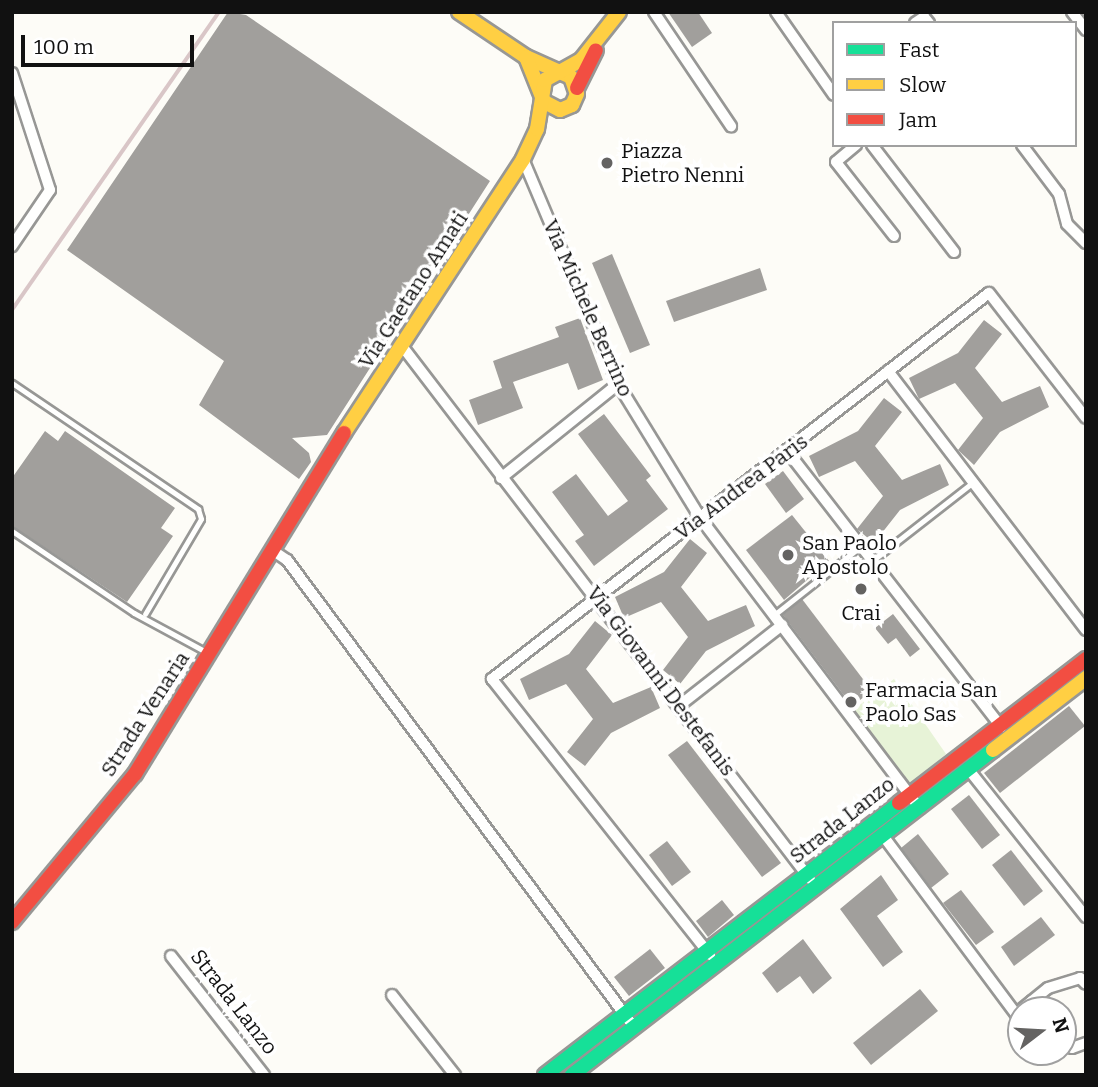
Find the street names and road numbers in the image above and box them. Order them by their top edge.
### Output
street label: Via Gaetano Amati [353,207,473,373]
street label: Via Michele Berrino [538,215,638,401]
street label: Via Andrea Paris [669,429,813,545]
street label: Via Giovanni Destefanis [581,581,741,781]
street label: Strada Venaria [95,647,195,781]
street label: Strada Lanzo [785,771,899,869]
street label: Strada Lanzo [185,945,283,1059]

